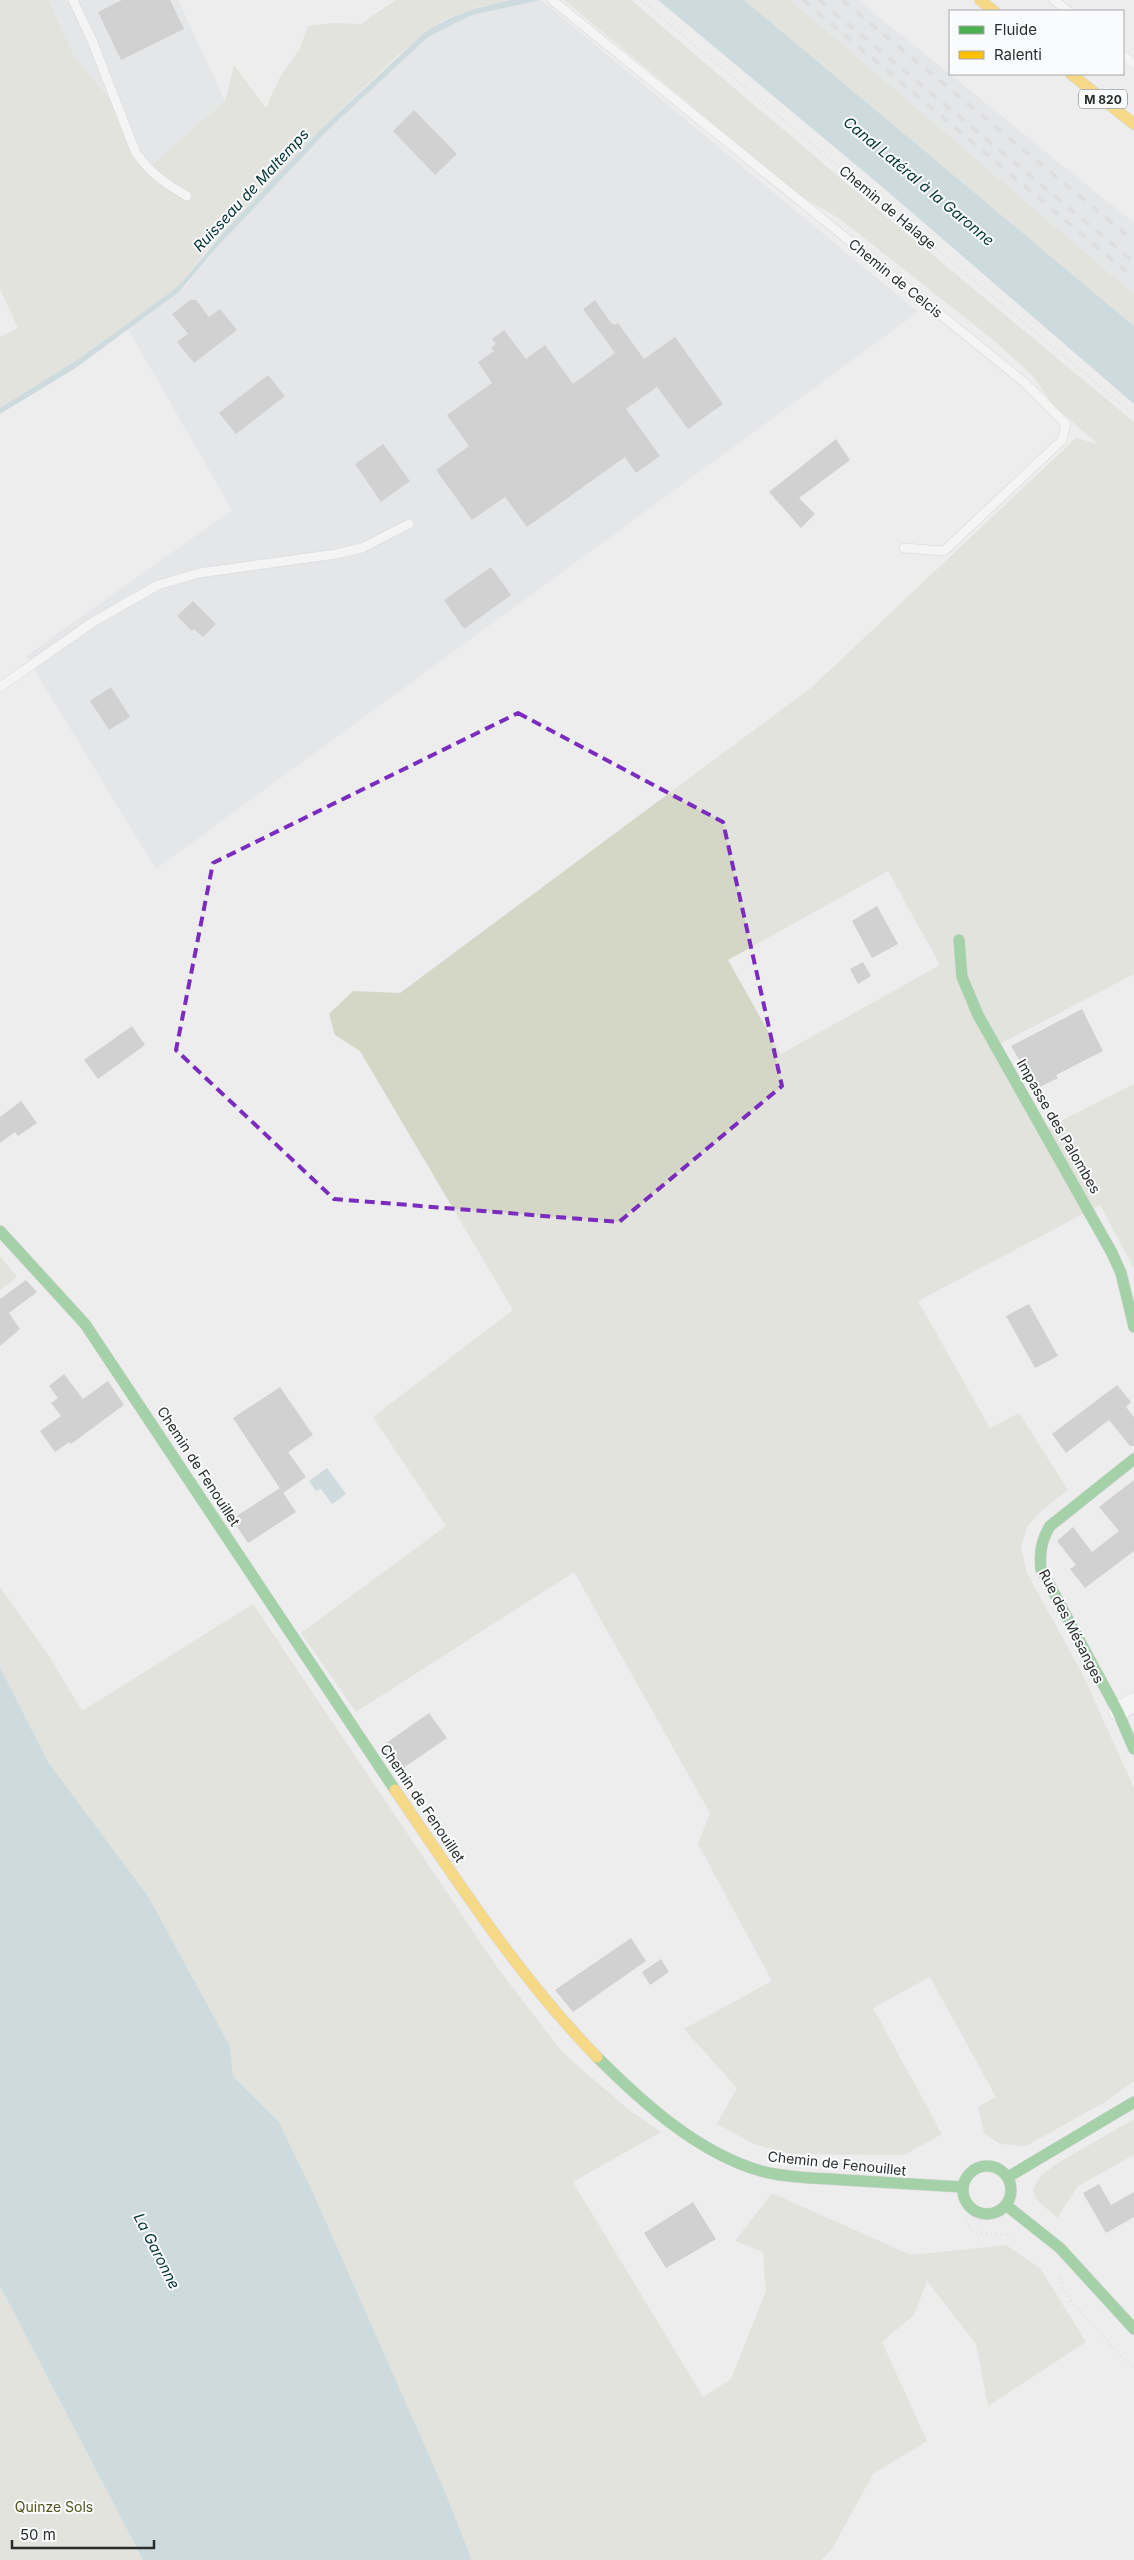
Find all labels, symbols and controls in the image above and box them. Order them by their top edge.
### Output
legend [949,10,1124,75]
text: Fluide [994,20,1037,39]
text: Ralenti [994,45,1042,64]
road number: M 820 [1079,90,1127,108]
water label: Canal Latéral à la Garonne [840,112,998,250]
water label: Ruisseau de Maltemps [189,125,313,255]
street label: Chemin de Halage [836,161,940,253]
street label: Chemin de Celcis [846,235,946,321]
street label: Impasse des Palombes [1014,1056,1104,1196]
street label: Chemin de Fenouillet [154,1403,244,1529]
street label: Rue des Mésanges [1036,1566,1108,1686]
street label: Chemin de Fenouillet [377,1741,469,1866]
street label: Chemin de Fenouillet [767,2147,907,2179]
water label: La Garonne [130,2210,184,2292]
park label: Quinze Sols [15,2498,93,2515]
scale bar [12,2518,155,2550]
text: 50 m [20,2525,56,2544]

